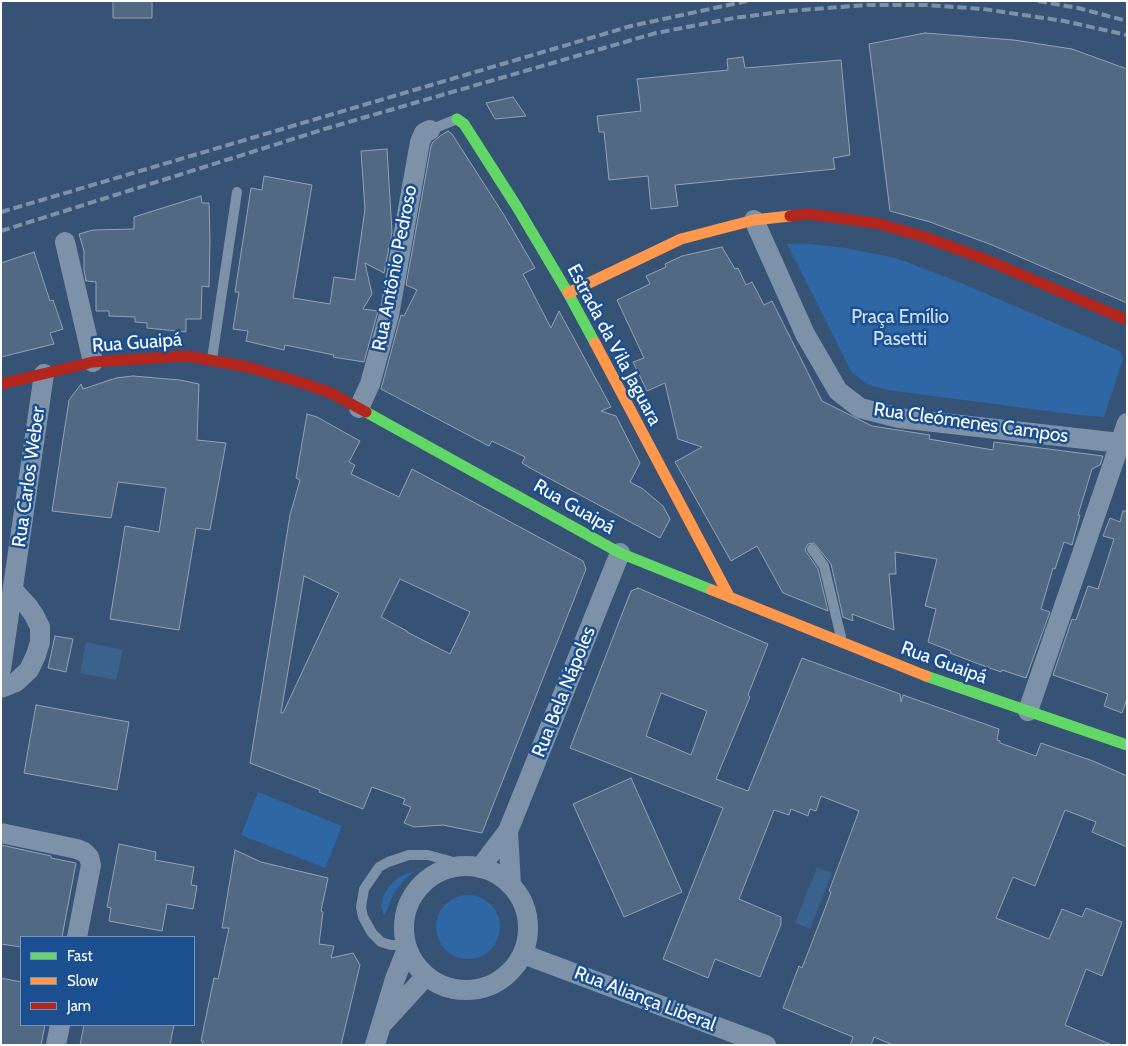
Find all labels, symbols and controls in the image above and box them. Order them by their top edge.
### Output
street label: Rua Antônio Pedroso [368,183,422,353]
street label: Estrada da Vila Jaguara [562,261,666,429]
park label: Praça Emílio Pasetti [851,306,949,350]
street label: Rua Guaipá [91,328,183,358]
street label: Rua Cleómenes Campos [872,398,1070,448]
street label: Rua Carlos Weber [8,405,50,549]
street label: Rua Guaipá [529,475,619,539]
street label: Rua Bela Nápoles [527,623,601,761]
street label: Rua Guaipá [898,637,990,689]
legend [20,936,195,1026]
text: Fast [67,947,92,965]
street label: Rua Aliança Liberal [571,962,719,1036]
text: Slow [67,972,98,990]
text: Jam [67,997,91,1015]

